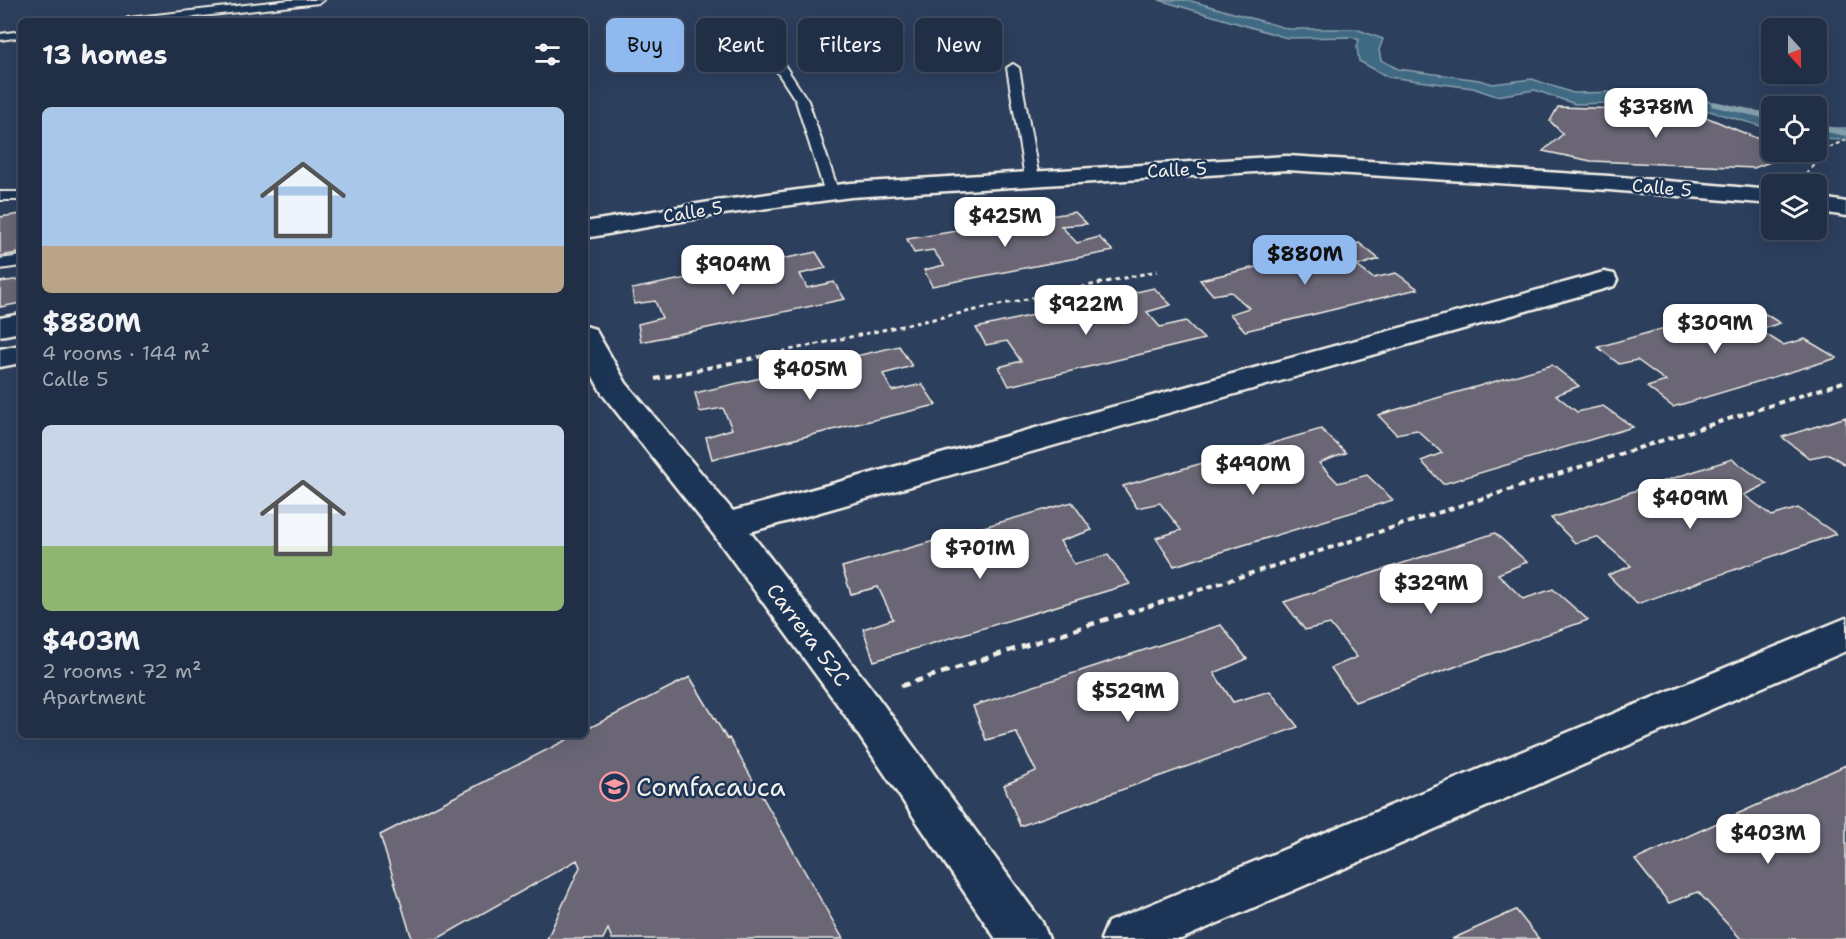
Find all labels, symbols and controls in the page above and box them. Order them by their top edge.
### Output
chip: Buy [606,18,684,72]
chip: Rent [696,18,786,72]
chip: Filters [798,18,903,72]
chip: New [915,18,1002,72]
north arrow [1761,18,1827,84]
map controls [1761,18,1827,240]
text: 13 homes [42,37,168,72]
icon: filters [531,38,564,71]
pin: $378M [1614,88,1698,139]
text: $378M [1618,94,1694,120]
button: locate [1761,96,1827,162]
icon: home [249,146,357,254]
street label: Calle 5 [1146,156,1208,184]
street label: Calle 5 [1631,173,1693,203]
button: layers [1761,174,1827,240]
street label: Calle 5 [662,195,724,229]
pin: $425M [963,197,1047,248]
text: $425M [968,203,1042,229]
pin: $880M [1263,235,1347,286]
text: $880M [1267,241,1343,267]
pin: $904M [691,245,775,296]
text: $904M [695,251,771,277]
pin: $922M [1044,285,1128,336]
text: $922M [1049,291,1123,317]
pin: $309M [1673,304,1757,355]
text: $880M [42,305,141,340]
text: $309M [1677,310,1753,336]
text: 4 rooms · 144 m² [42,340,210,366]
pin: $405M [768,350,852,401]
text: $405M [773,356,847,382]
text: Calle 5 [42,366,109,392]
pin: $490M [1211,445,1295,496]
text: $490M [1215,451,1291,477]
icon: home [249,464,357,572]
pin: $409M [1648,479,1732,530]
text: $409M [1652,485,1728,511]
pin: $701M [938,529,1022,580]
text: $701M [945,535,1015,561]
pin: $329M [1389,564,1473,615]
text: $329M [1394,570,1468,596]
street label: Carrera 52C [760,578,856,692]
text: $403M [42,623,140,658]
text: 2 rooms · 72 m² [42,658,201,684]
pin: $529M [1086,672,1170,723]
text: $529M [1091,678,1165,704]
text: Apartment [42,684,146,710]
place label: Comfacauca [636,769,786,804]
school or university icon: Comfacauca [599,771,631,803]
pin: $403M [1726,814,1810,865]
text: $403M [1730,820,1806,846]

